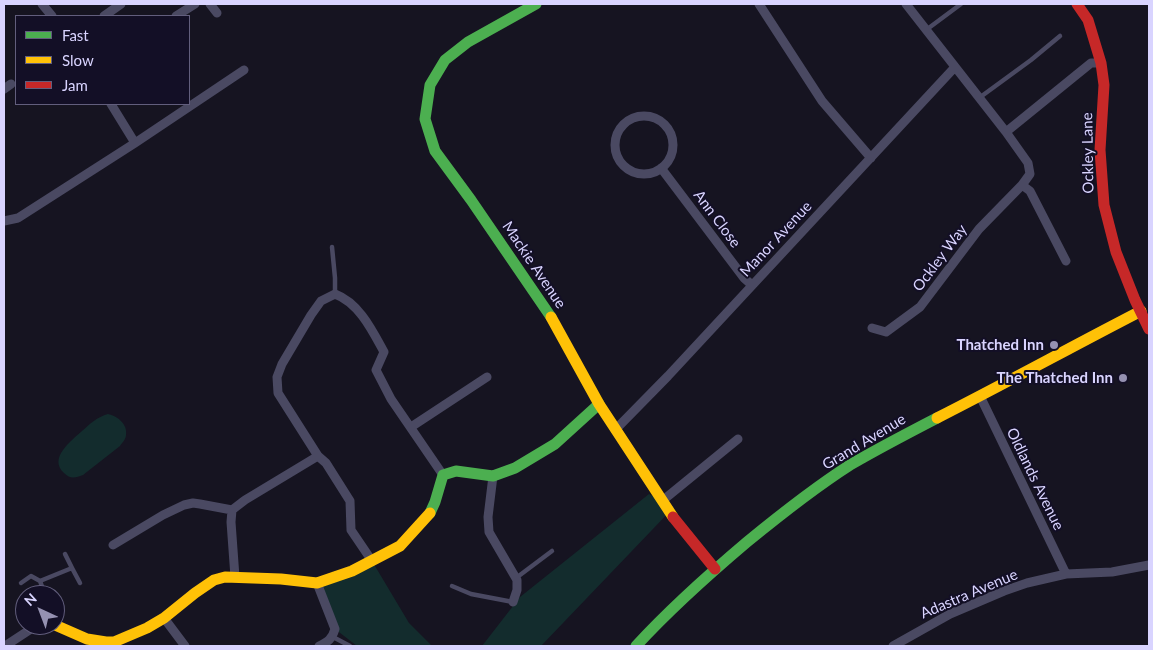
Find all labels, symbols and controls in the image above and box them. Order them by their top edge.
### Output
legend [15,15,190,105]
text: Fast [62,26,89,44]
text: Slow [62,51,94,69]
text: Jam [62,76,88,94]
street label: Ockley Lane [1078,112,1098,194]
street label: Ann Close [690,187,744,251]
street label: Manor Avenue [736,197,816,281]
street label: Mackie Avenue [498,218,570,312]
street label: Ockley Way [909,221,971,295]
place label: Thatched Inn [957,336,1044,354]
marker: Thatched Inn [1048,339,1060,351]
place label: The Thatched Inn [997,369,1113,387]
marker: The Thatched Inn [1117,372,1129,384]
street label: Grand Avenue [819,410,909,474]
street label: Oldlands Avenue [1002,425,1068,533]
street label: Adastra Avenue [918,565,1020,623]
north arrow [15,585,65,635]
text: N [20,590,40,609]

